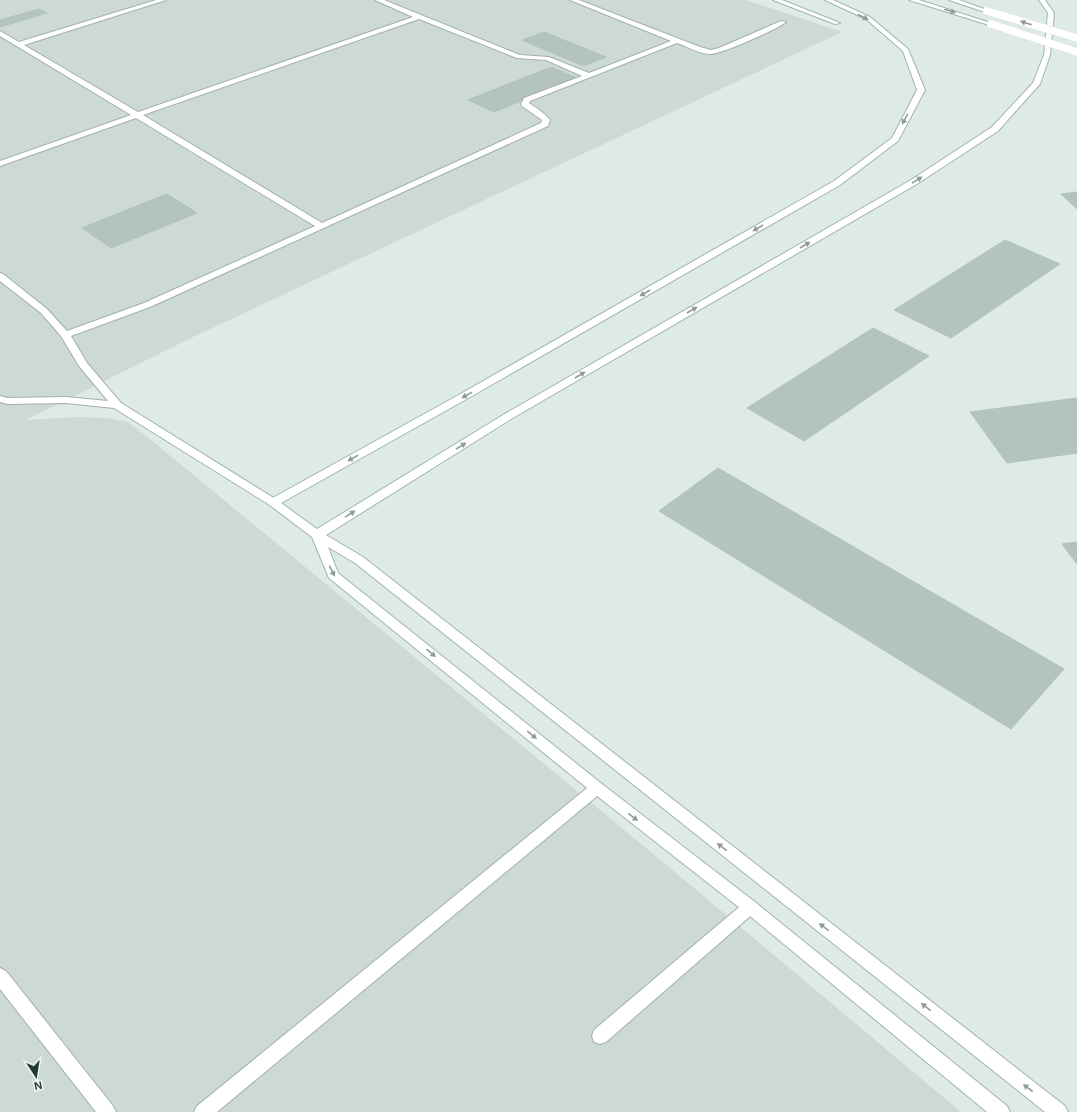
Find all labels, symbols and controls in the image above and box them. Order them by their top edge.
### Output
one-way arrow [944,8,956,14]
one-way arrow [857,13,869,20]
one-way arrow [1020,20,1032,26]
one-way arrow [902,113,909,125]
one-way arrow [912,176,922,184]
one-way arrow [752,225,764,232]
one-way arrow [799,242,811,249]
one-way arrow [639,289,651,296]
one-way arrow [686,307,698,314]
one-way arrow [574,372,586,379]
one-way arrow [461,392,472,398]
one-way arrow [455,442,466,450]
one-way arrow [347,455,359,462]
one-way arrow [344,511,356,518]
one-way arrow [329,565,335,576]
one-way arrow [426,649,436,658]
one-way arrow [527,731,537,740]
one-way arrow [628,812,639,821]
one-way arrow [717,842,728,851]
one-way arrow [819,923,830,931]
one-way arrow [921,1003,932,1012]
north arrow [16,1056,56,1096]
text: N [33,1079,43,1092]
one-way arrow [1023,1084,1034,1092]

